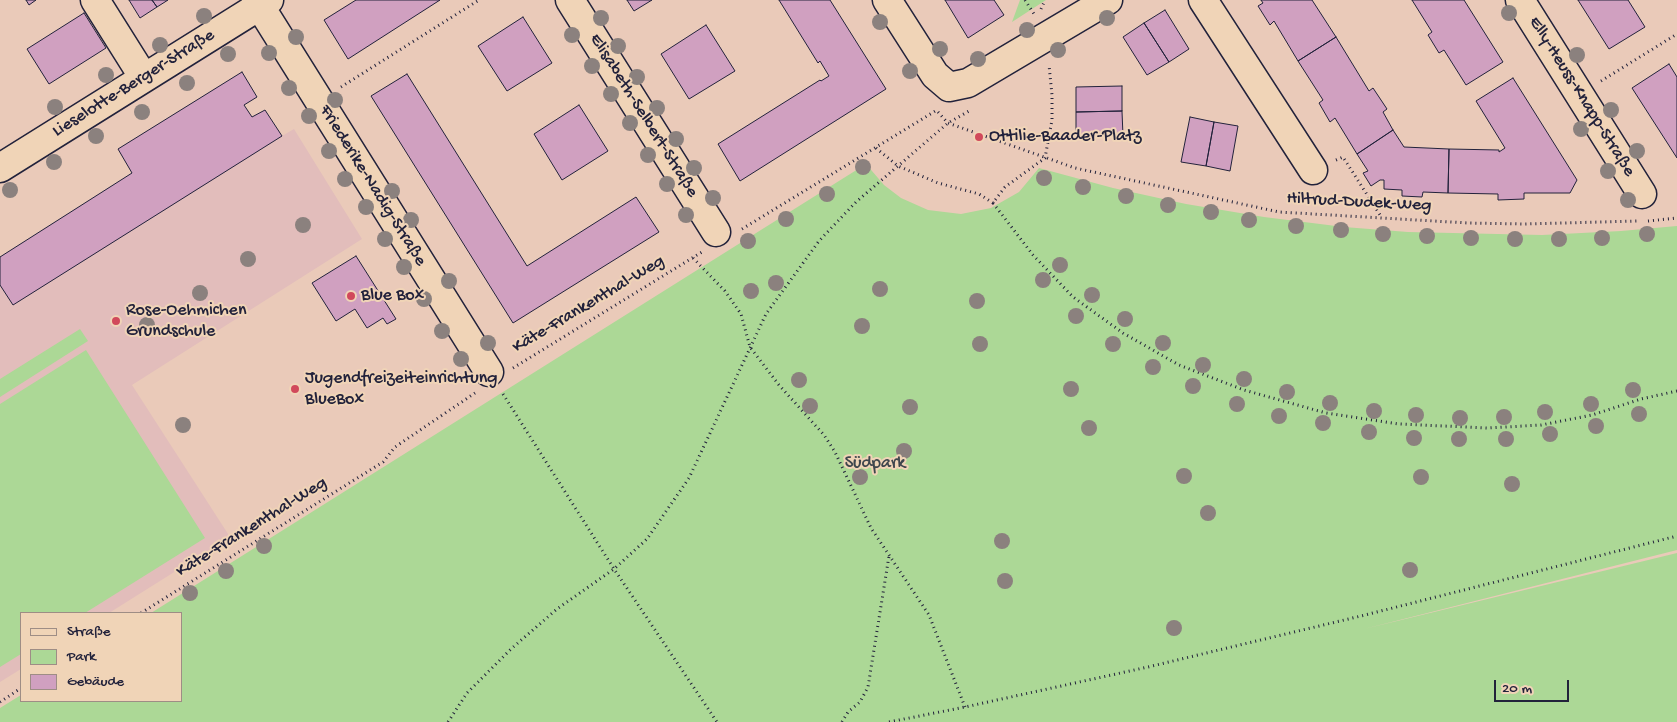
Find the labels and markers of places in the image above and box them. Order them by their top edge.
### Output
place label: Ottilie-Baader-Platz [989,126,1141,148]
marker: Ottilie-Baader-Platz [973,131,985,143]
place label: Blue Box [361,285,424,307]
marker: Blue Box [345,290,357,302]
place label: Rose-Oehmichen Grundschule [126,300,246,342]
marker: Rose-Oehmichen Grundschule [110,315,122,327]
place label: Jugendfreizeiteinrichtung BlueBox [305,368,498,410]
marker: Jugendfreizeiteinrichtung BlueBox [289,383,301,395]

